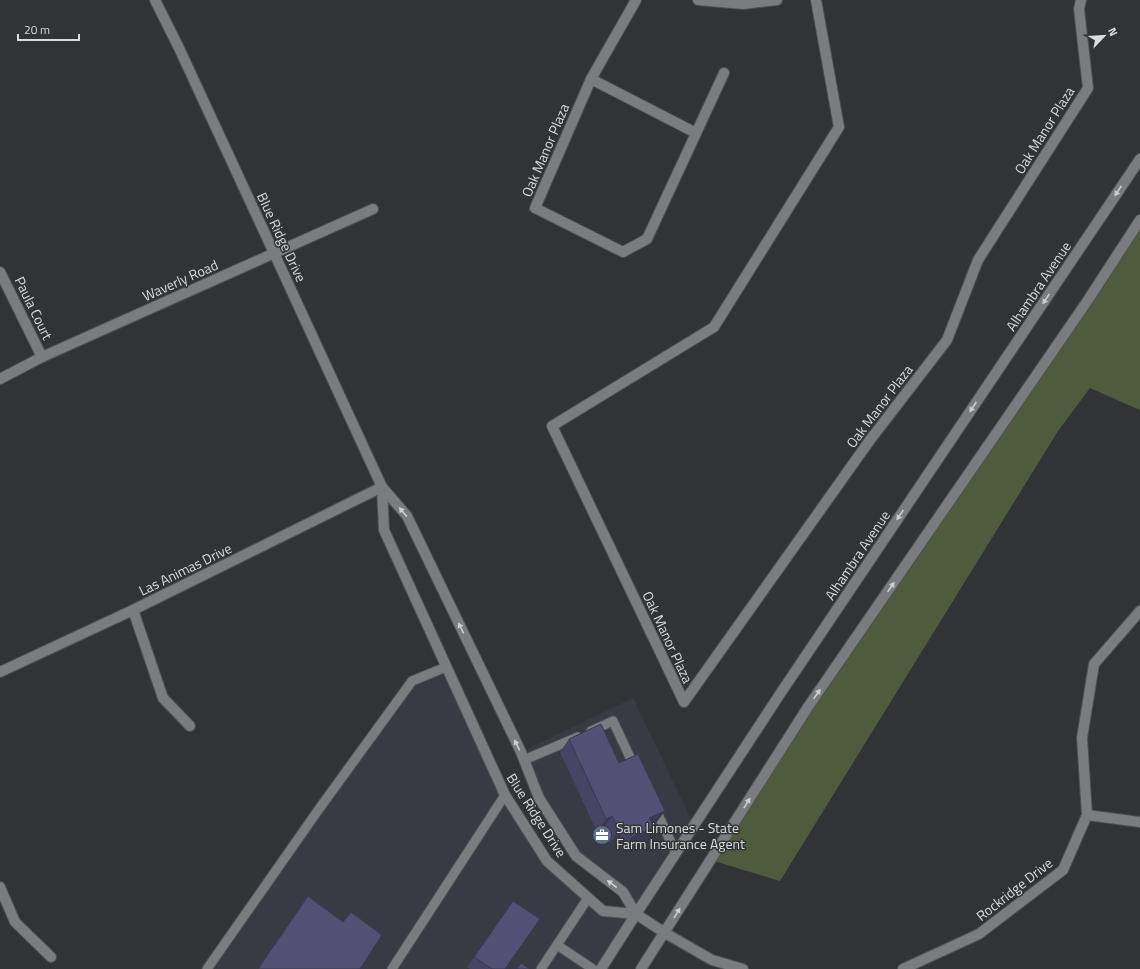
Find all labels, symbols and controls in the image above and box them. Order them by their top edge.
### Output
scale bar [18,16,79,42]
north arrow [1084,16,1124,56]
text: 20 m [24,20,50,39]
text: N [1104,25,1122,39]
street label: Oak Manor Plaza [1009,82,1079,178]
street label: Oak Manor Plaza [516,100,574,200]
one-way arrow [1114,186,1122,197]
street label: Blue Ridge Drive [252,189,312,285]
street label: Alhambra Avenue [1000,237,1076,335]
street label: Waverly Road [139,254,221,306]
street label: Paula Court [10,273,58,343]
one-way arrow [1042,293,1049,305]
street label: Oak Manor Plaza [841,360,917,452]
one-way arrow [969,402,977,412]
one-way arrow [399,506,407,517]
street label: Alhambra Avenue [819,506,895,604]
one-way arrow [896,510,904,520]
street label: Las Animas Drive [135,537,235,601]
one-way arrow [887,581,895,592]
street label: Oak Manor Plaza [637,587,699,687]
one-way arrow [458,622,464,634]
one-way arrow [813,688,821,699]
one-way arrow [514,739,520,751]
street label: Blue Ridge Drive [502,769,572,861]
one-way arrow [743,798,751,808]
place label: Sam Limones - State Farm Insurance Agent [616,817,745,854]
office icon: Sam Limones - State Farm Insurance Agent [591,824,613,846]
street label: Rockridge Drive [971,852,1057,926]
one-way arrow [607,880,618,888]
one-way arrow [674,907,681,919]

